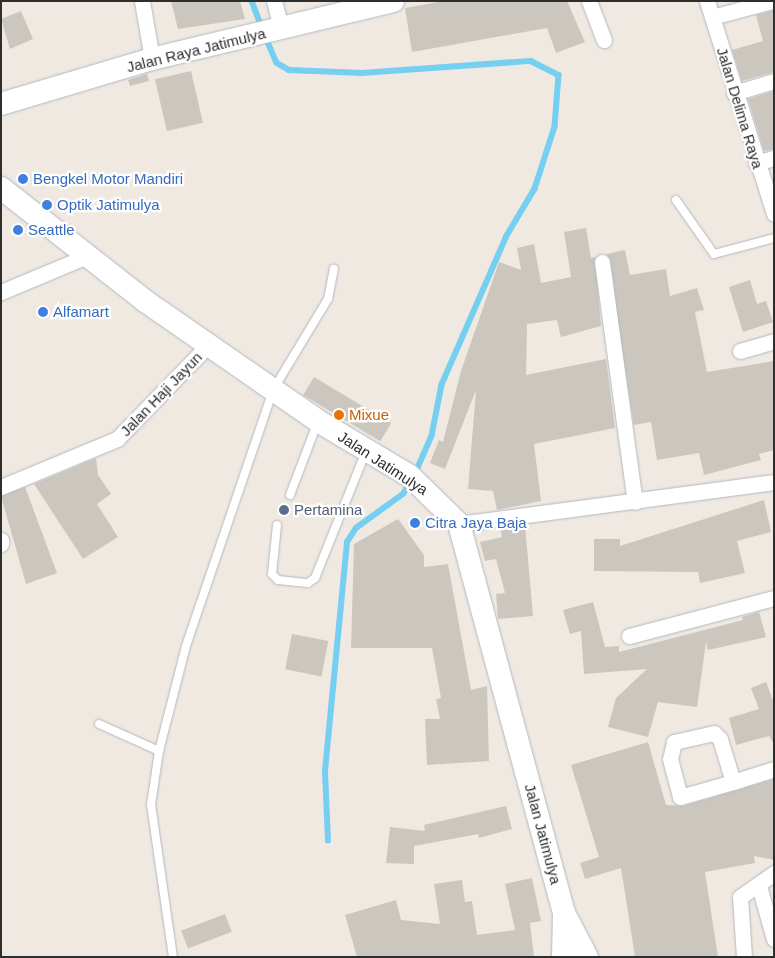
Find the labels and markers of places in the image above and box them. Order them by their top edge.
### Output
place label: Bengkel Motor Mandiri [33,170,183,188]
marker: Bengkel Motor Mandiri [17,173,29,185]
place label: Optik Jatimulya [57,196,160,214]
marker: Optik Jatimulya [41,199,53,211]
place label: Seattle [28,221,75,239]
marker: Seattle [12,224,24,236]
place label: Alfamart [53,303,109,321]
marker: Alfamart [37,306,49,318]
place label: Mixue [349,406,389,424]
marker: Mixue [333,409,345,421]
place label: Pertamina [294,501,362,519]
marker: Pertamina [278,504,290,516]
place label: Citra Jaya Baja [425,514,527,532]
marker: Citra Jaya Baja [409,517,421,529]

